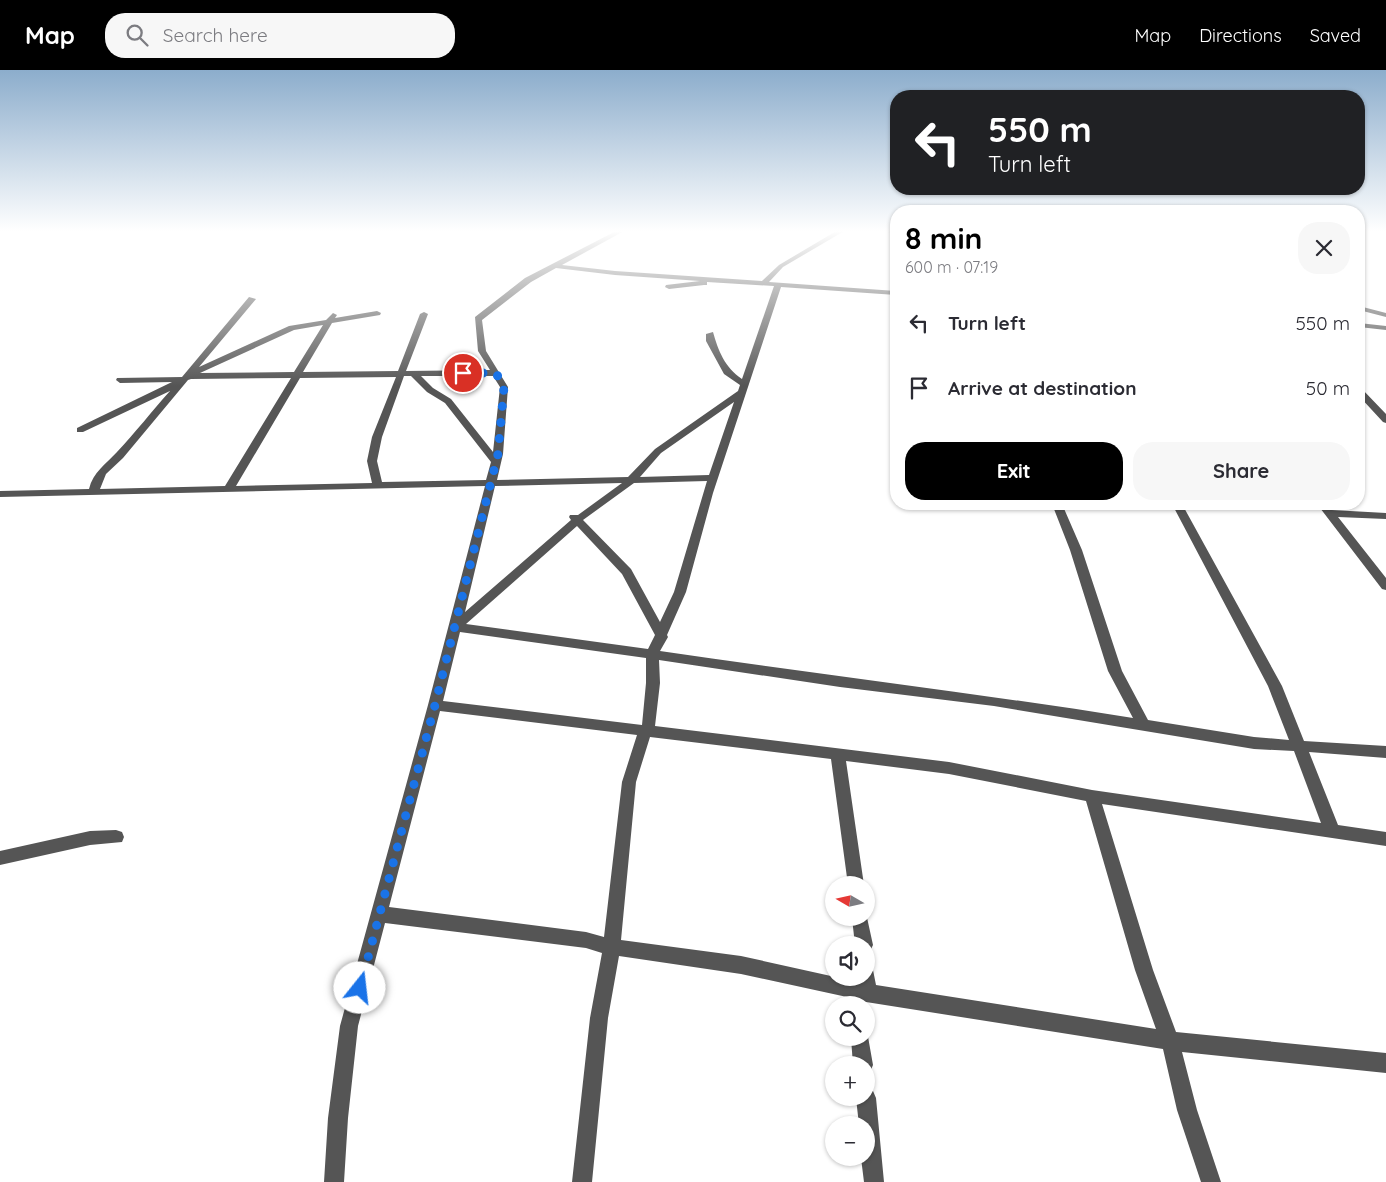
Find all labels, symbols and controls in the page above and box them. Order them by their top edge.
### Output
search box [105,13,455,58]
text: Map [25,20,75,50]
icon: search [123,21,151,49]
text: Search here [163,23,268,47]
text: Map [1134,24,1171,47]
text: Directions [1199,24,1282,47]
text: Saved [1310,24,1361,47]
text: 550 m [988,107,1092,151]
icon: left [905,110,970,175]
text: Turn left [988,150,1071,178]
text: 8 min [905,219,982,257]
button: close [1298,222,1350,274]
text: 600 m · 07:19 [905,257,998,277]
icon: left [905,309,933,337]
text: Turn left [948,311,1026,335]
text: 550 m [1295,311,1350,335]
pin [442,352,484,394]
icon: arrive [449,359,477,387]
icon: arrive [905,374,933,402]
text: Arrive at destination [948,376,1137,400]
text: 50 m [1306,376,1350,400]
button: Exit [905,442,1123,500]
button: Share [1133,442,1350,500]
north arrow [825,876,875,926]
map controls [825,876,875,1166]
button: sound [825,936,875,986]
position arrow [333,961,385,1013]
button: search [825,996,875,1046]
button: + [825,1056,875,1106]
button: − [825,1116,875,1166]

